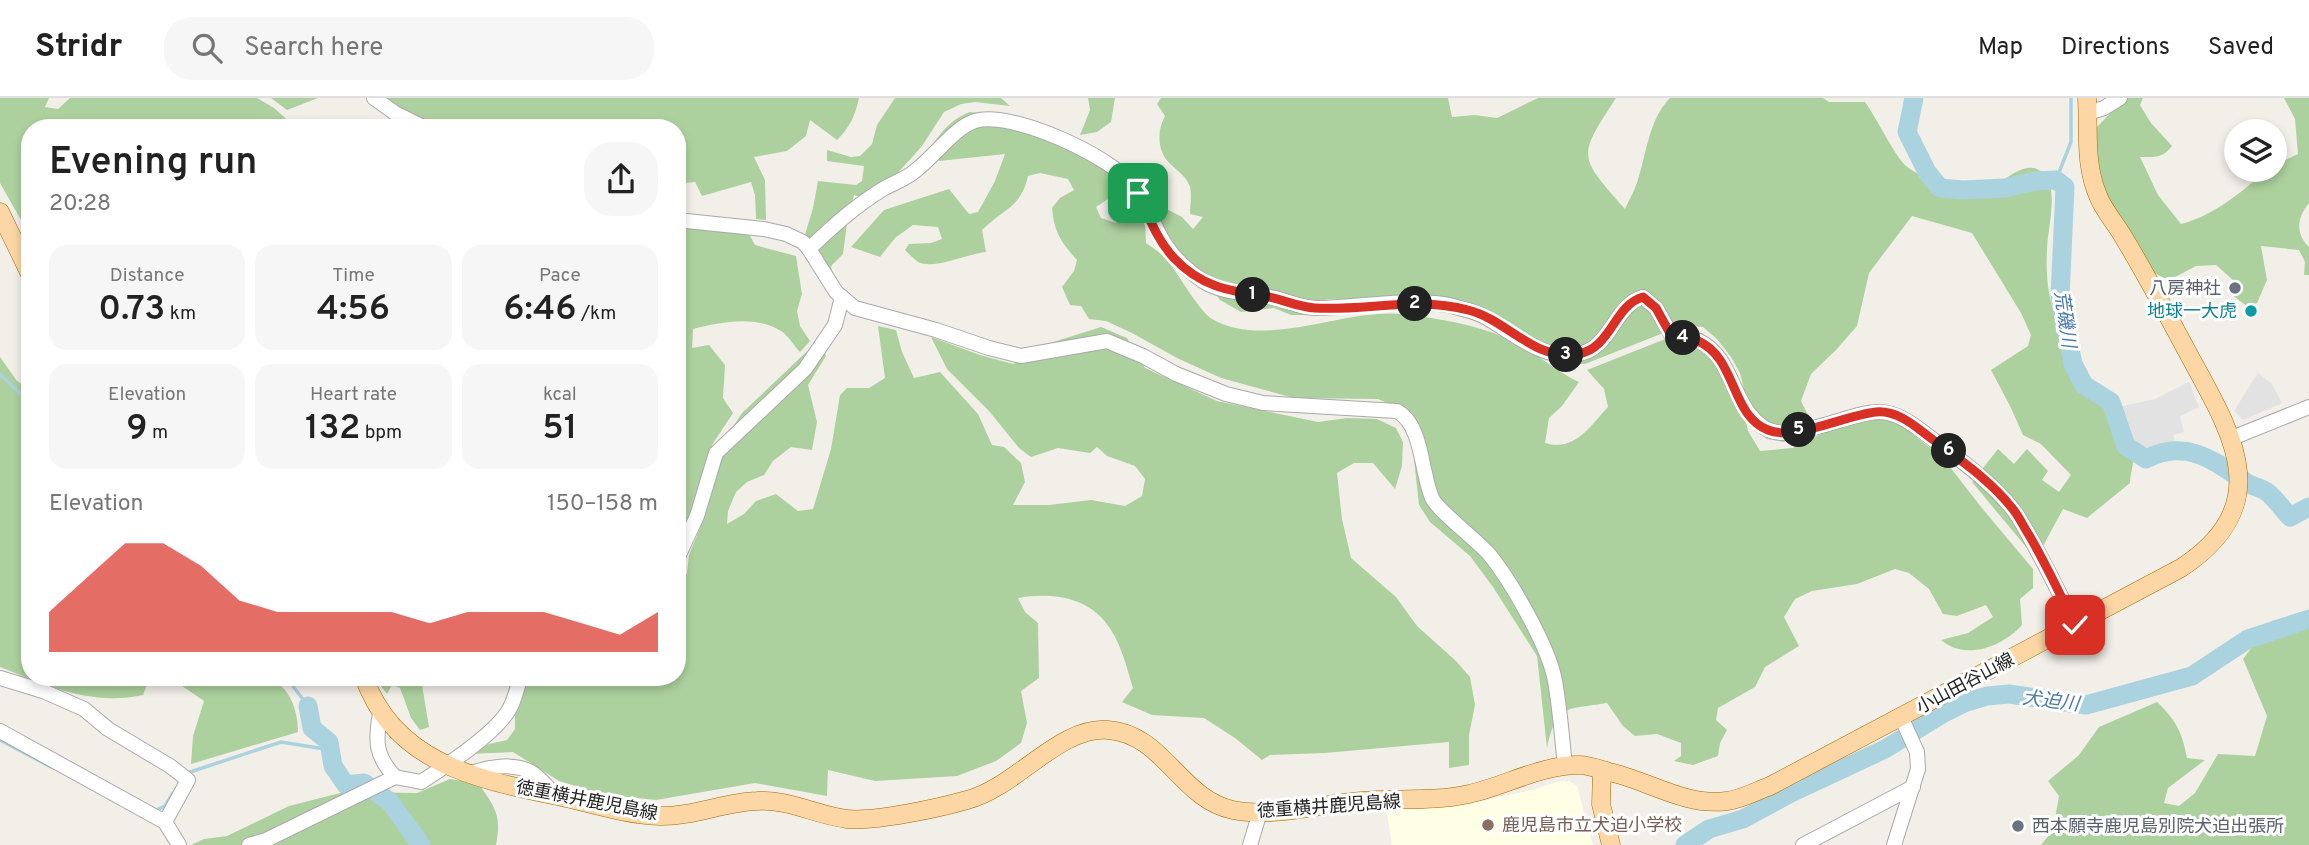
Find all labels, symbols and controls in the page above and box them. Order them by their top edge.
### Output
search box [164,17,654,80]
text: Stridr [35,27,122,69]
icon: search [188,29,226,67]
text: Search here [244,32,383,65]
text: Map [1978,33,2023,63]
text: Directions [2061,33,2170,63]
text: Saved [2208,33,2274,63]
map controls [2224,119,2287,182]
button: layers [2224,119,2287,182]
text: Evening run [49,139,257,188]
button: share [584,142,658,216]
pin [1108,163,1168,223]
icon: arrive [1119,174,1157,212]
text: 20:28 [49,190,111,219]
text: Distance [110,264,184,288]
text: Time [332,264,375,288]
text: Pace [539,264,581,288]
pin: 1 [1236,278,1270,312]
place label: 八房神社 [2149,278,2221,301]
marker: 八房神社 [2227,280,2243,296]
text: 1 [1249,282,1256,306]
pin: 2 [1398,286,1432,322]
text: 0.73 [98,288,165,332]
text: 4:56 [317,288,390,332]
text: 6:46 [503,288,576,332]
water label: 荒磯川 [2048,289,2080,351]
text: 2 [1409,291,1420,315]
place label: 地球一大虎 [2147,301,2237,324]
text: km [165,302,196,326]
text: /km [576,302,616,326]
marker: 地球一大虎 [2243,303,2259,319]
pin: 4 [1666,320,1700,356]
text: 4 [1676,325,1689,349]
pin: 3 [1548,338,1584,372]
text: 3 [1560,342,1571,366]
text: Elevation [108,383,186,407]
text: Heart rate [310,383,397,407]
text: kcal [543,383,577,407]
text: 9 [126,407,148,451]
text: 132 [305,407,360,451]
text: 51 [542,407,577,451]
pin: 5 [1782,412,1816,448]
text: 5 [1793,417,1804,441]
text: m [148,421,168,445]
text: bpm [360,421,402,445]
pin: 6 [1932,434,1966,468]
text: 6 [1943,438,1954,462]
text: Elevation [49,490,144,519]
text: 150–158 m [547,490,658,519]
pin [2045,595,2105,655]
icon: check [2056,606,2094,644]
street label: 小山田谷山線 [1913,649,2019,720]
water label: 犬迫川 [2021,687,2082,718]
street label: 徳重横井鹿児島線 [514,776,660,826]
street label: 徳重横井鹿児島線 [1256,791,1402,824]
place label: 鹿児島市立犬迫小学校 [1502,815,1682,838]
place label: 西本願寺鹿児島別院犬迫出張所 [2032,816,2284,839]
marker: 鹿児島市立犬迫小学校 [1480,817,1496,833]
marker: 西本願寺鹿児島別院犬迫出張所 [2010,818,2026,834]

